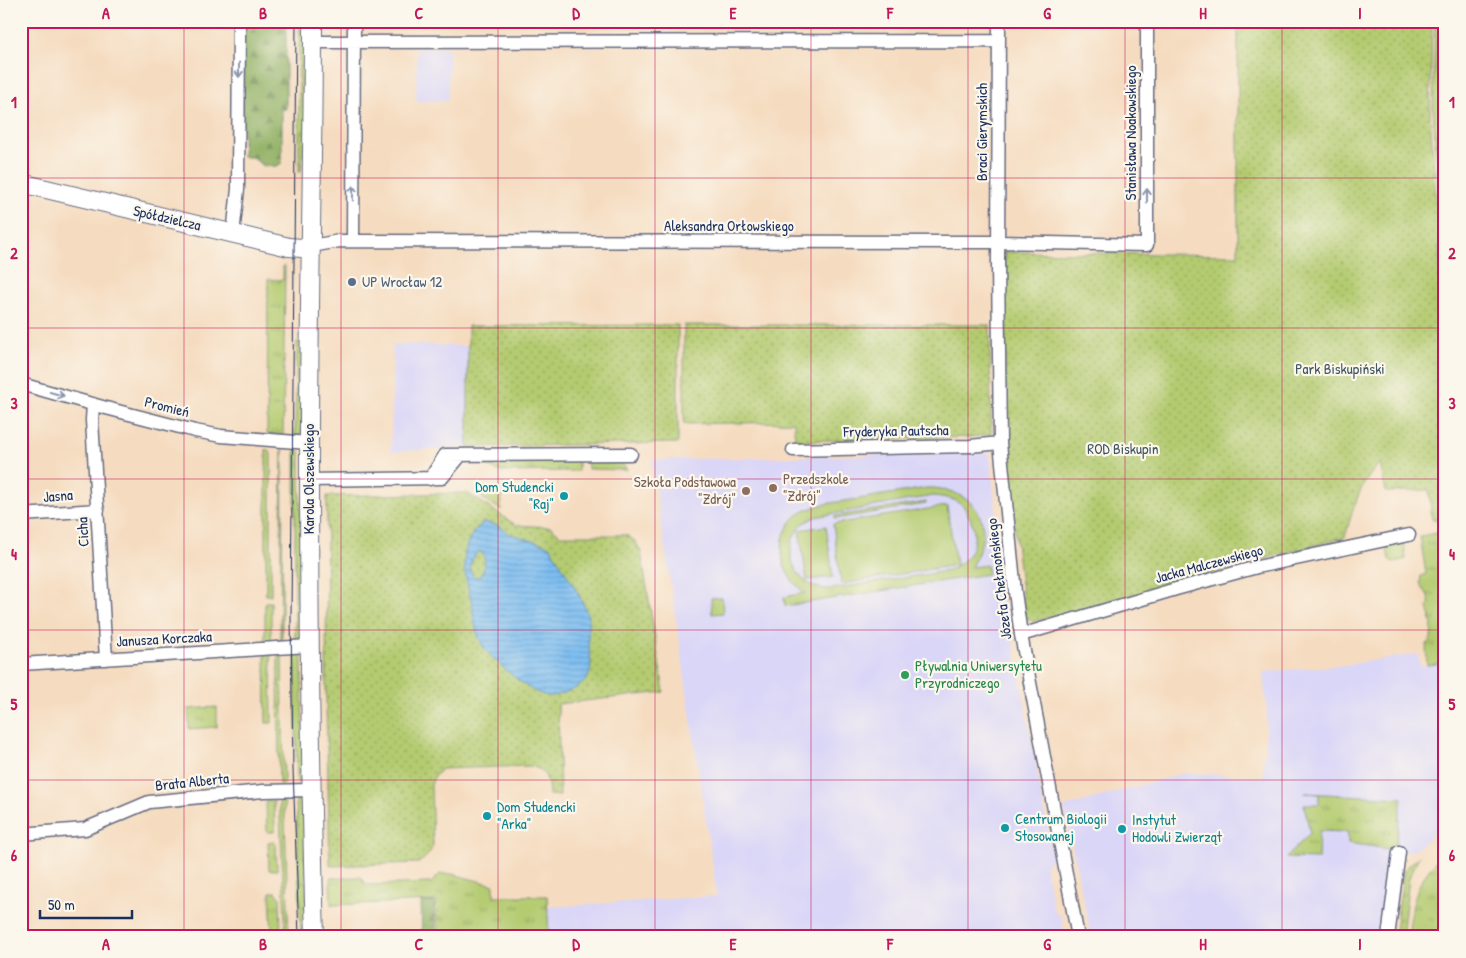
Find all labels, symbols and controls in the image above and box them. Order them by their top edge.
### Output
text: A [102,2,110,24]
text: B [259,2,267,24]
text: C [415,2,424,24]
text: D [572,2,580,24]
text: E [729,2,737,24]
text: F [886,2,894,24]
text: G [1043,2,1051,24]
text: H [1199,2,1207,24]
text: I [1358,2,1362,24]
one-way arrow [234,62,244,78]
street label: Stanisława Noakowskiego [1120,66,1141,200]
street label: Braci Gierymskich [971,83,992,181]
text: 1 [11,91,17,113]
text: 1 [1449,91,1455,113]
one-way arrow [348,185,358,201]
one-way arrow [1142,189,1152,205]
street label: Spółdzielcza [131,200,203,236]
street label: Aleksandra Orłowskiego [664,215,794,236]
text: 2 [10,242,18,264]
text: 2 [1448,242,1456,264]
place label: UP Wrocław 12 [362,271,442,292]
marker: UP Wrocław 12 [346,276,358,288]
park label: Park Biskupiński [1295,358,1385,379]
one-way arrow [49,390,65,400]
street label: Promień [143,391,192,422]
text: 3 [10,392,18,414]
text: 3 [1448,392,1456,414]
street label: Fryderyka Pautscha [842,419,949,442]
street label: Karola Olszewskiego [298,424,319,534]
park label: ROD Biskupin [1087,438,1159,459]
place label: Przedszkole "Zdrój" [783,468,849,506]
place label: Szkoła Podstawowa "Zdrój" [634,471,736,509]
place label: Dom Studencki "Raj" [475,476,554,514]
marker: Przedszkole "Zdrój" [767,482,779,494]
street label: Jasna [42,484,74,507]
marker: Szkoła Podstawowa "Zdrój" [740,485,752,497]
marker: Dom Studencki "Raj" [558,490,570,502]
street label: Cicha [71,517,94,547]
street label: Józefa Chełmońskiego [981,517,1016,641]
street label: Jacka Malczewskiego [1153,539,1265,588]
text: 4 [11,543,17,565]
text: 4 [1449,543,1455,565]
street label: Janusza Korczaka [116,626,212,651]
place label: Pływalnia Uniwersytetu Przyrodniczego [915,655,1042,693]
marker: Pływalnia Uniwersytetu Przyrodniczego [899,669,911,681]
text: 5 [11,693,18,715]
text: 5 [1449,693,1456,715]
street label: Brata Alberta [154,767,230,796]
place label: Dom Studencki "Arka" [497,796,576,834]
place label: Centrum Biologii Stosowanej [1015,808,1107,846]
place label: Instytut Hodowli Zwierząt [1132,809,1223,847]
marker: Dom Studencki "Arka" [481,810,493,822]
marker: Centrum Biologii Stosowanej [999,822,1011,834]
marker: Instytut Hodowli Zwierząt [1116,823,1128,835]
text: 6 [11,844,18,866]
text: 6 [1449,844,1456,866]
scale bar [40,888,132,920]
text: 50 m [48,894,75,915]
text: A [102,933,110,955]
text: B [259,933,267,955]
text: C [415,933,424,955]
text: D [572,933,580,955]
text: E [729,933,737,955]
text: F [886,933,894,955]
text: G [1043,933,1051,955]
text: H [1199,933,1207,955]
text: I [1358,933,1362,955]

